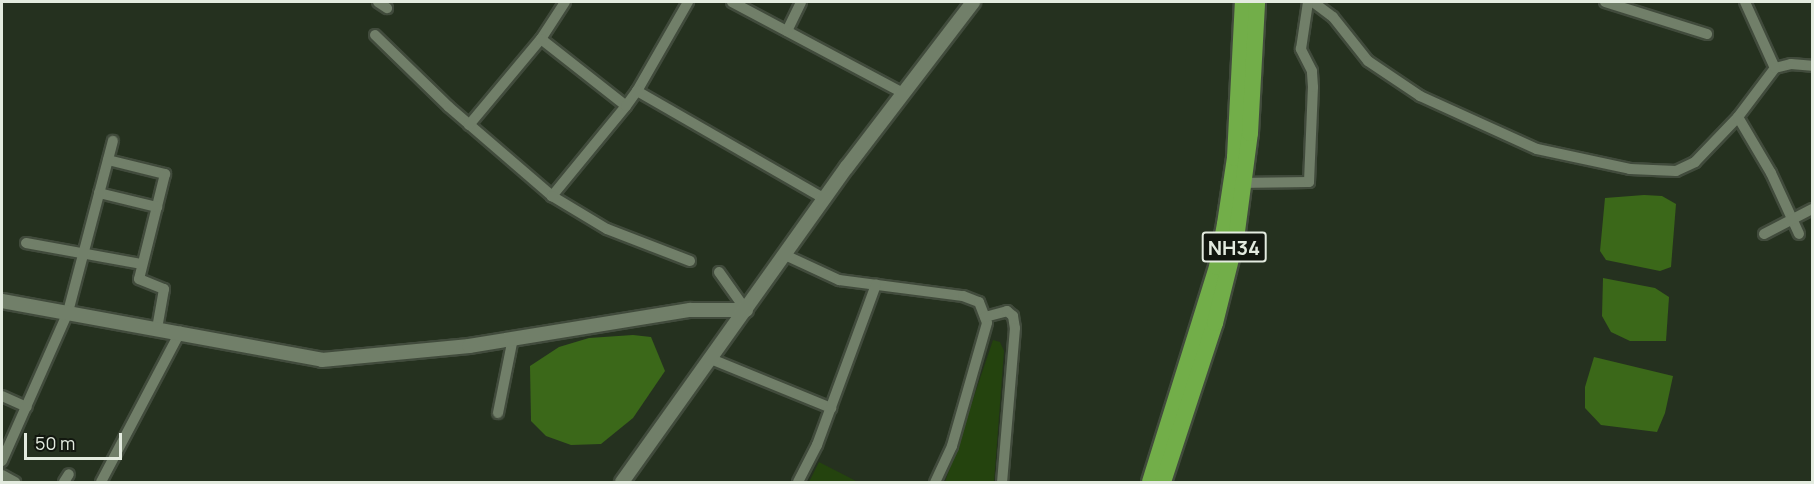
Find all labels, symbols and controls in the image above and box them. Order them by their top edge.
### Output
road number: NH34 [1201,230,1267,264]
scale bar [27,421,124,459]
text: 50 m [35,431,75,455]

